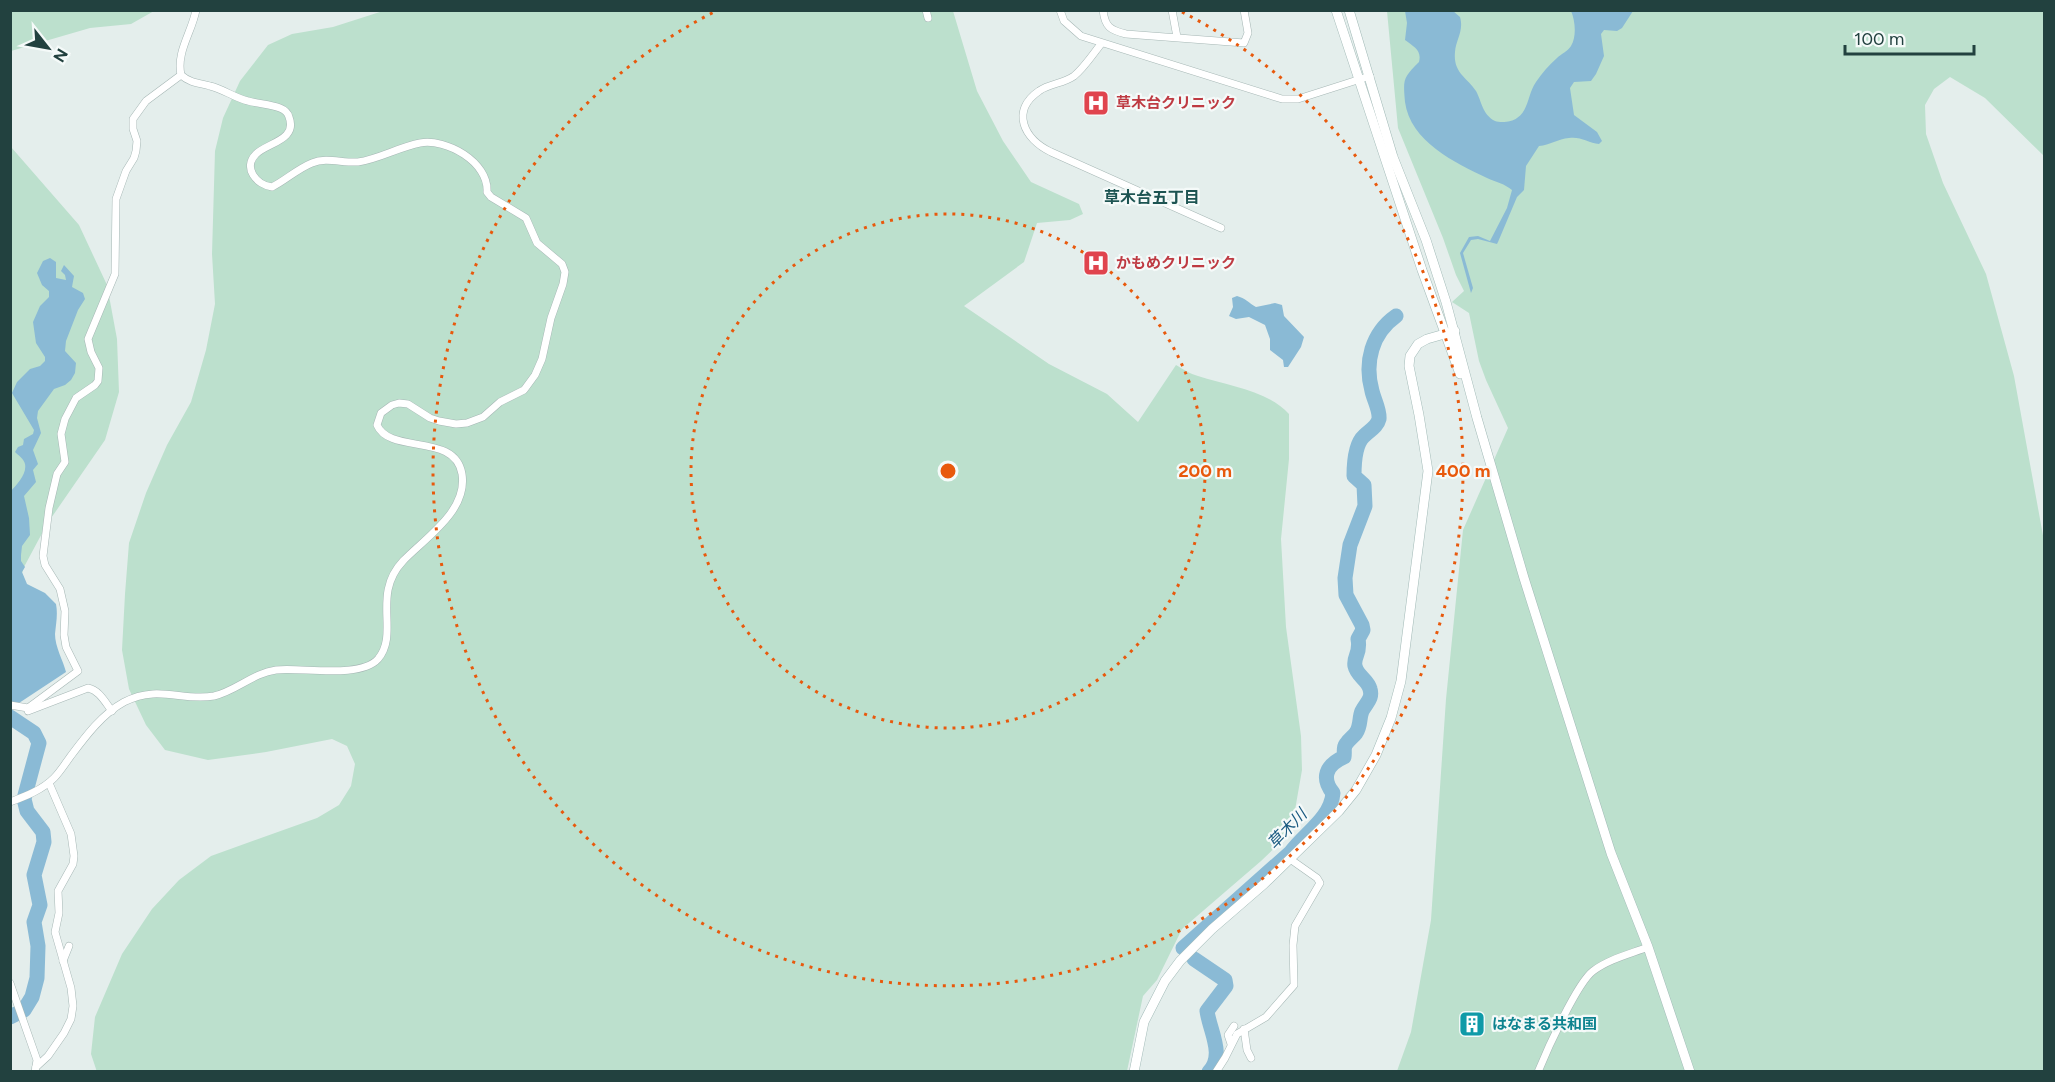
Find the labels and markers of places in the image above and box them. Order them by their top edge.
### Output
hospital icon: 草木台クリニック [1081,88,1111,118]
place label: 草木台クリニック [1116,94,1236,112]
hospital icon: かもめクリニック [1081,248,1111,278]
place label: かもめクリニック [1116,254,1236,272]
centre of rings [938,461,958,481]
building icon: はなまる共和国 [1457,1009,1487,1039]
place label: はなまる共和国 [1492,1015,1597,1033]

